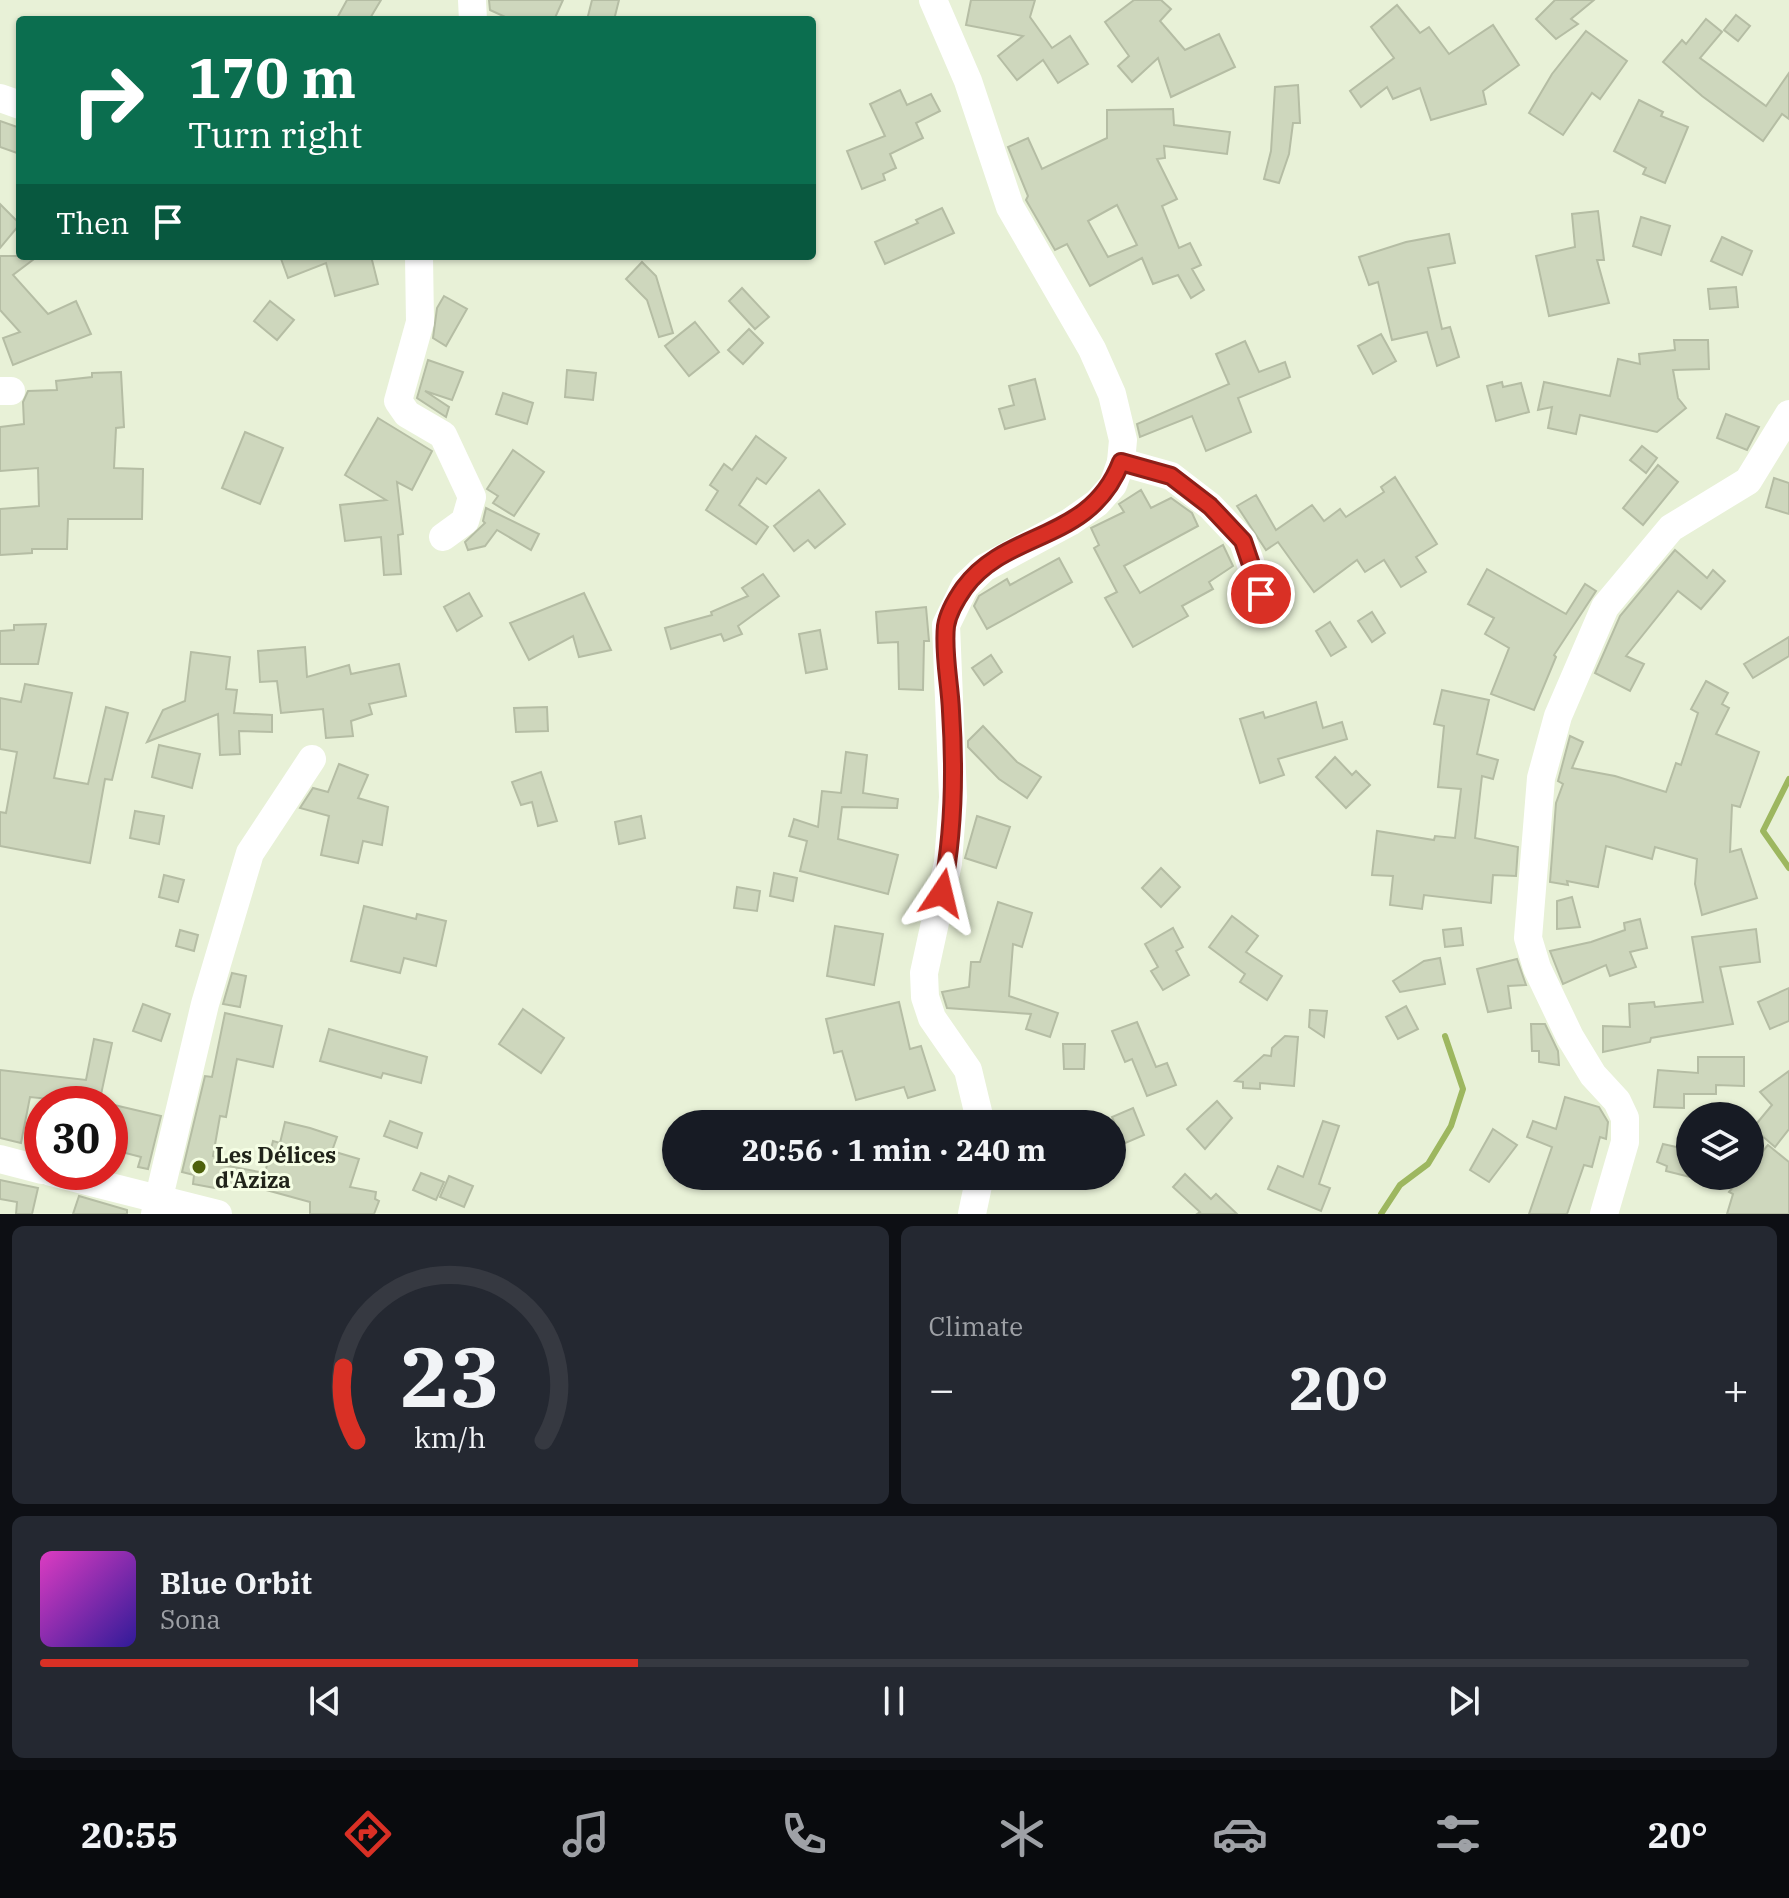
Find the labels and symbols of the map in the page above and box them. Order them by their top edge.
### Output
pin [1227,560,1295,628]
position arrow [900,851,984,935]
speed limit sign: 30 [24,1086,128,1190]
place label: Les Délices d'Aziza [215,1140,336,1194]
marker: Les Délices d'Aziza [190,1158,208,1176]

